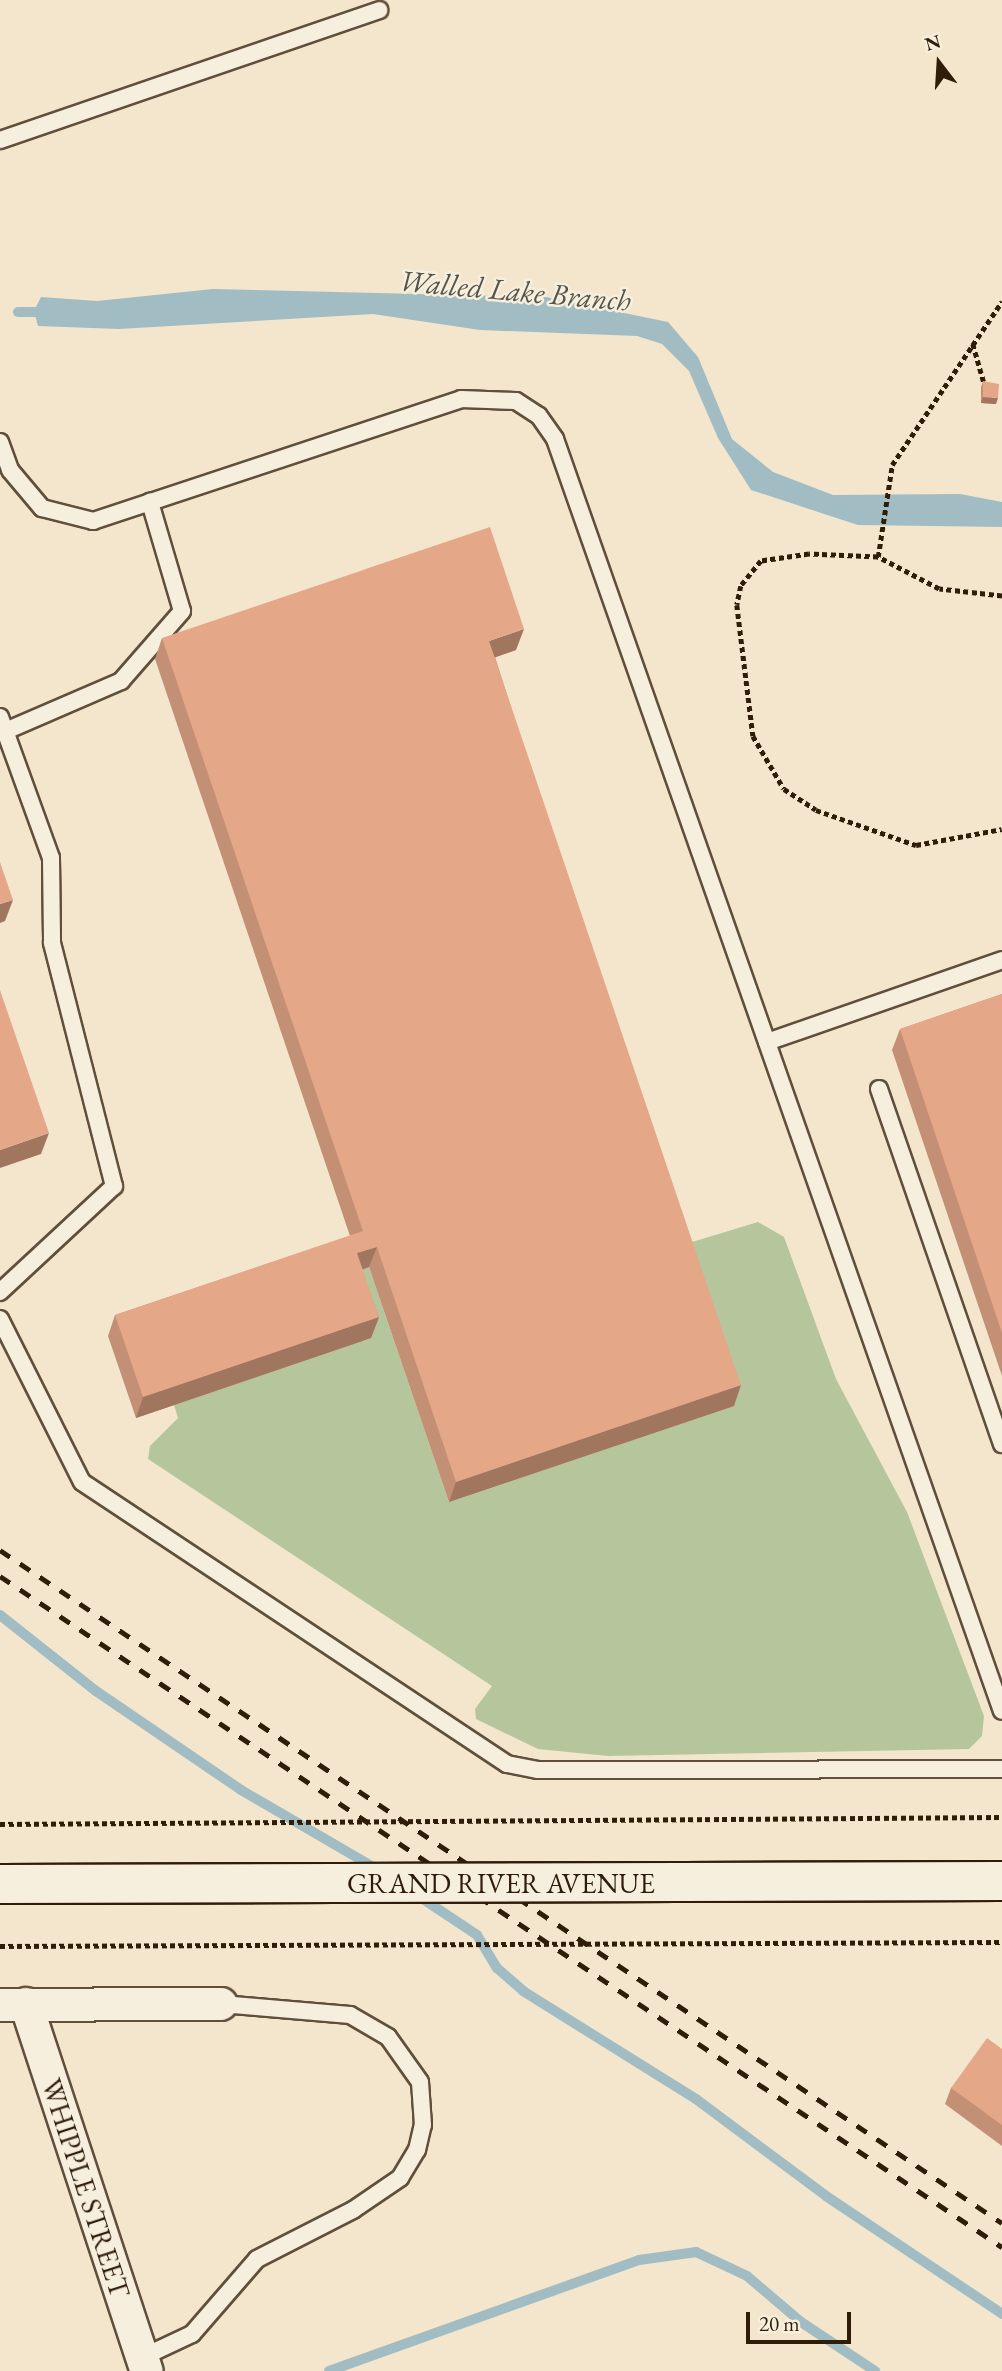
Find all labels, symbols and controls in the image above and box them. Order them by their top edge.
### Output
north arrow [904,28,974,98]
text: N [922,28,944,57]
water label: Walled Lake Branch [398,263,632,319]
street label: GRAND RIVER AVENUE [347,1866,655,1900]
street label: WHIPPLE STREET [35,2074,137,2302]
scale bar [750,2298,855,2342]
text: 20 m [759,2310,800,2337]

